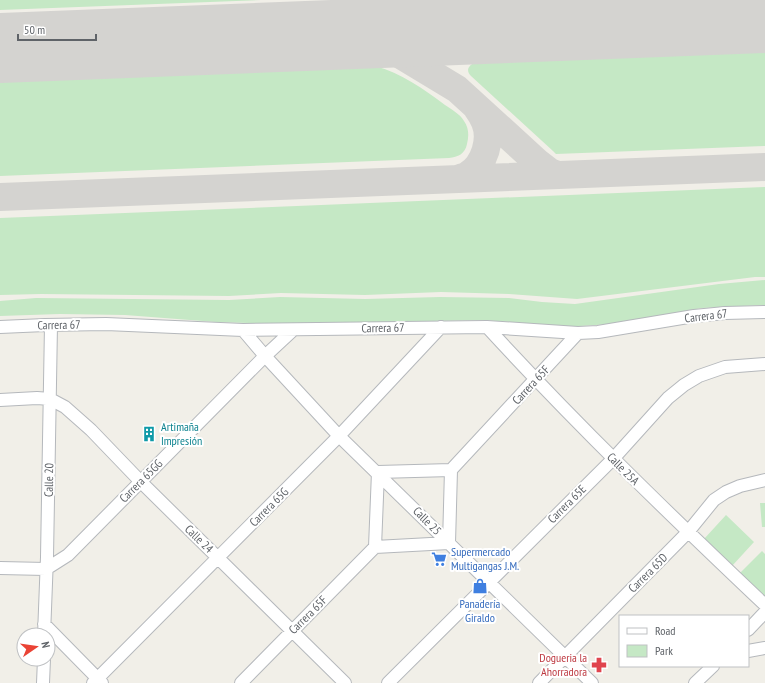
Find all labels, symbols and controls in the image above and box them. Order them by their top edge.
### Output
scale bar [18,16,96,42]
text: 50 m [24,22,45,37]
street label: Carrera 67 [684,305,728,326]
street label: Carrera 67 [37,317,81,332]
street label: Carrera 67 [361,320,405,335]
street label: Carrera 65F [509,362,553,407]
place label: Artimaña Impresión [161,419,202,448]
building icon: Artimaña Impresión [140,425,158,443]
street label: Calle 25A [604,449,643,488]
street label: Carrera 65GG [116,456,165,505]
street label: Calle 20 [41,463,56,497]
street label: Carrera 65E [544,481,589,526]
street label: Carrera 65G [246,484,291,529]
street label: Calle 25 [410,503,445,538]
street label: Calle 24 [182,521,217,556]
place label: Supermercado Multigangas J.M. [451,544,519,573]
supermarket icon: Supermercado Multigangas J.M. [430,550,448,568]
street label: Carrera 65D [625,550,670,595]
shop icon: Panadería Giraldo [471,577,489,595]
street label: Carrera 65F [285,592,330,637]
place label: Panadería Giraldo [460,596,501,625]
legend [619,615,749,667]
text: Road [655,623,675,638]
north arrow [16,627,56,667]
text: N [38,640,53,649]
text: Park [655,643,673,658]
place label: Dogueria la Ahorradora [539,650,587,679]
pharmacy icon: Dogueria la Ahorradora [590,656,608,674]

